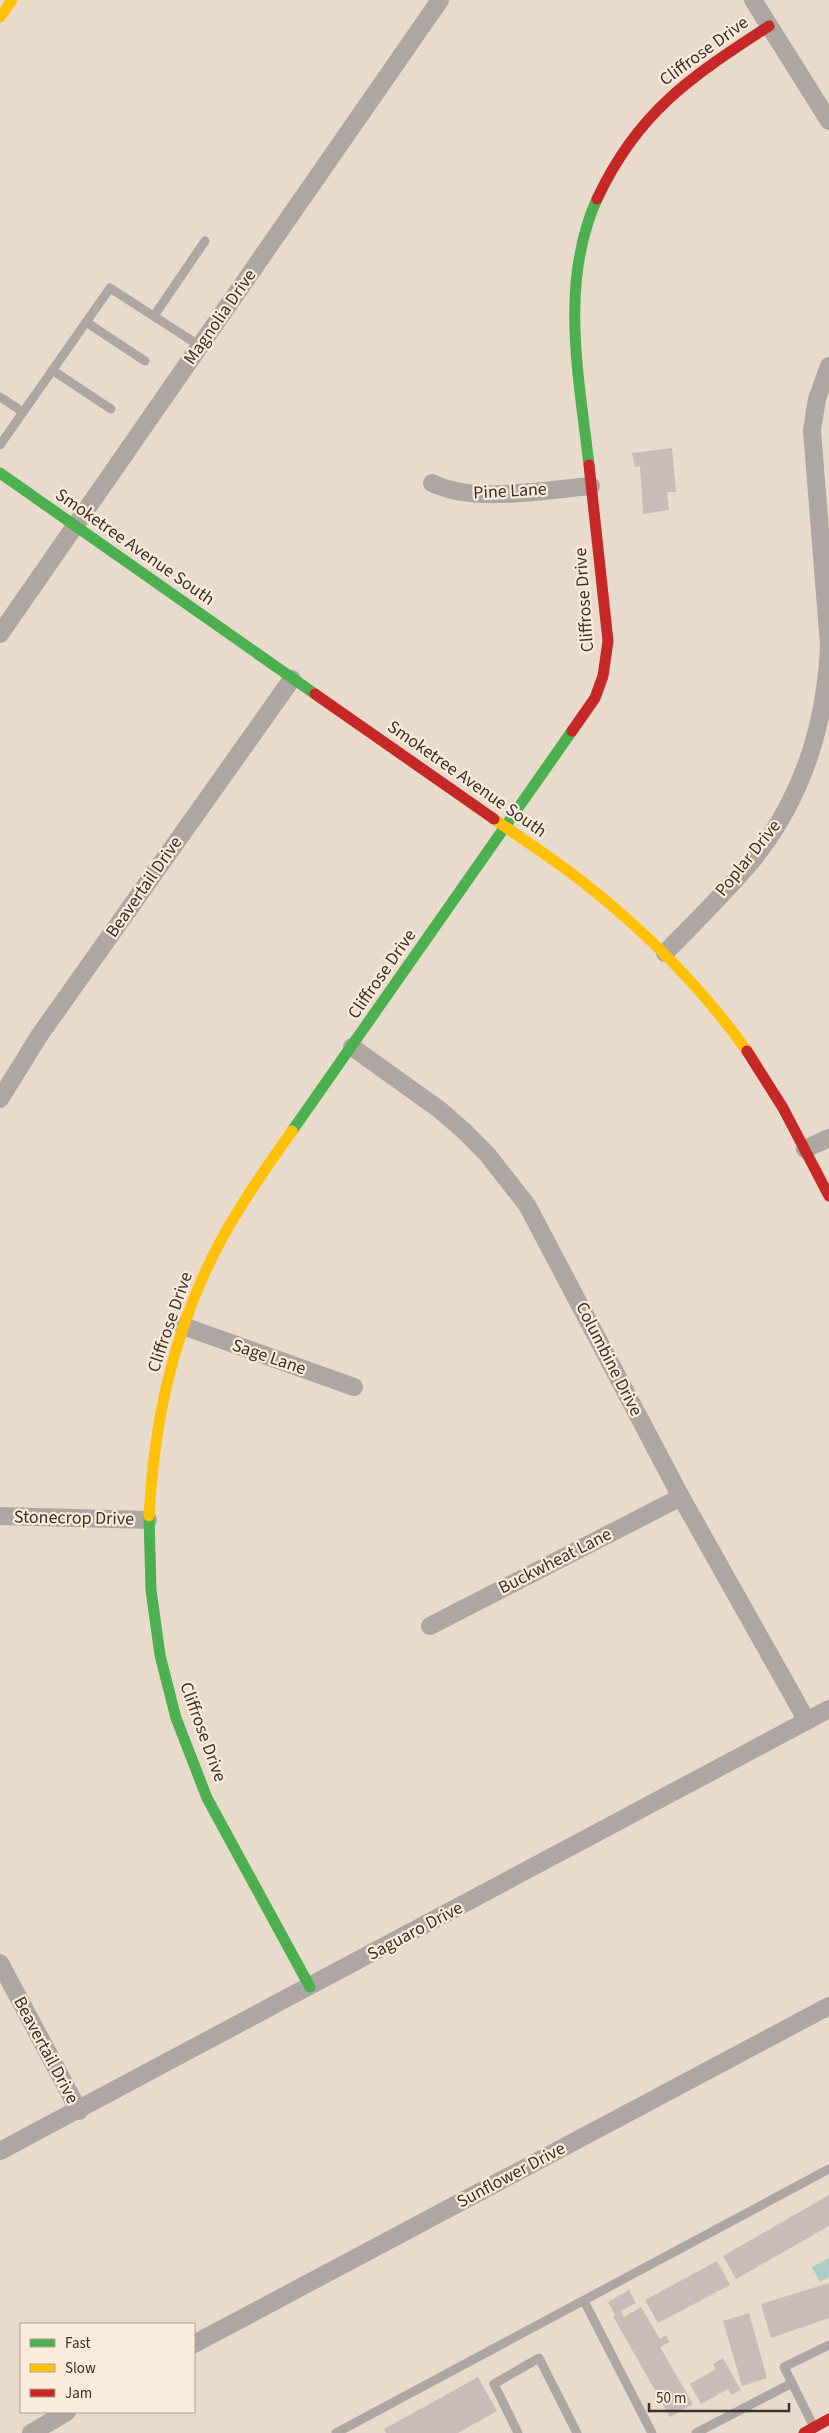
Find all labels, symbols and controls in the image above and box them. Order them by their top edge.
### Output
street label: Cliffrose Drive [654,10,754,92]
street label: Magnolia Drive [178,264,262,370]
street label: Pine Lane [473,477,547,505]
street label: Smoketree Avenue South [50,482,220,612]
street label: Cliffrose Drive [568,547,600,653]
street label: Smoketree Avenue South [382,714,552,844]
street label: Poplar Drive [709,814,787,902]
street label: Beavertail Drive [100,831,188,943]
street label: Cliffrose Drive [342,924,422,1024]
street label: Cliffrose Drive [141,1268,199,1375]
street label: Columbine Drive [569,1298,649,1420]
street label: Sage Lane [229,1333,309,1381]
street label: Stonecrop Drive [14,1504,134,1532]
street label: Buckwheat Lane [494,1522,616,1600]
street label: Cliffrose Drive [173,1679,233,1785]
street label: Saguaro Drive [363,1895,467,1967]
street label: Beavertail Drive [7,1992,85,2108]
street label: Sunflower Drive [452,2136,570,2214]
legend [20,2323,195,2413]
text: Fast [65,2333,91,2354]
text: Slow [65,2358,96,2379]
scale bar [649,2380,789,2412]
text: Jam [65,2383,92,2404]
text: 50 m [656,2388,686,2409]

